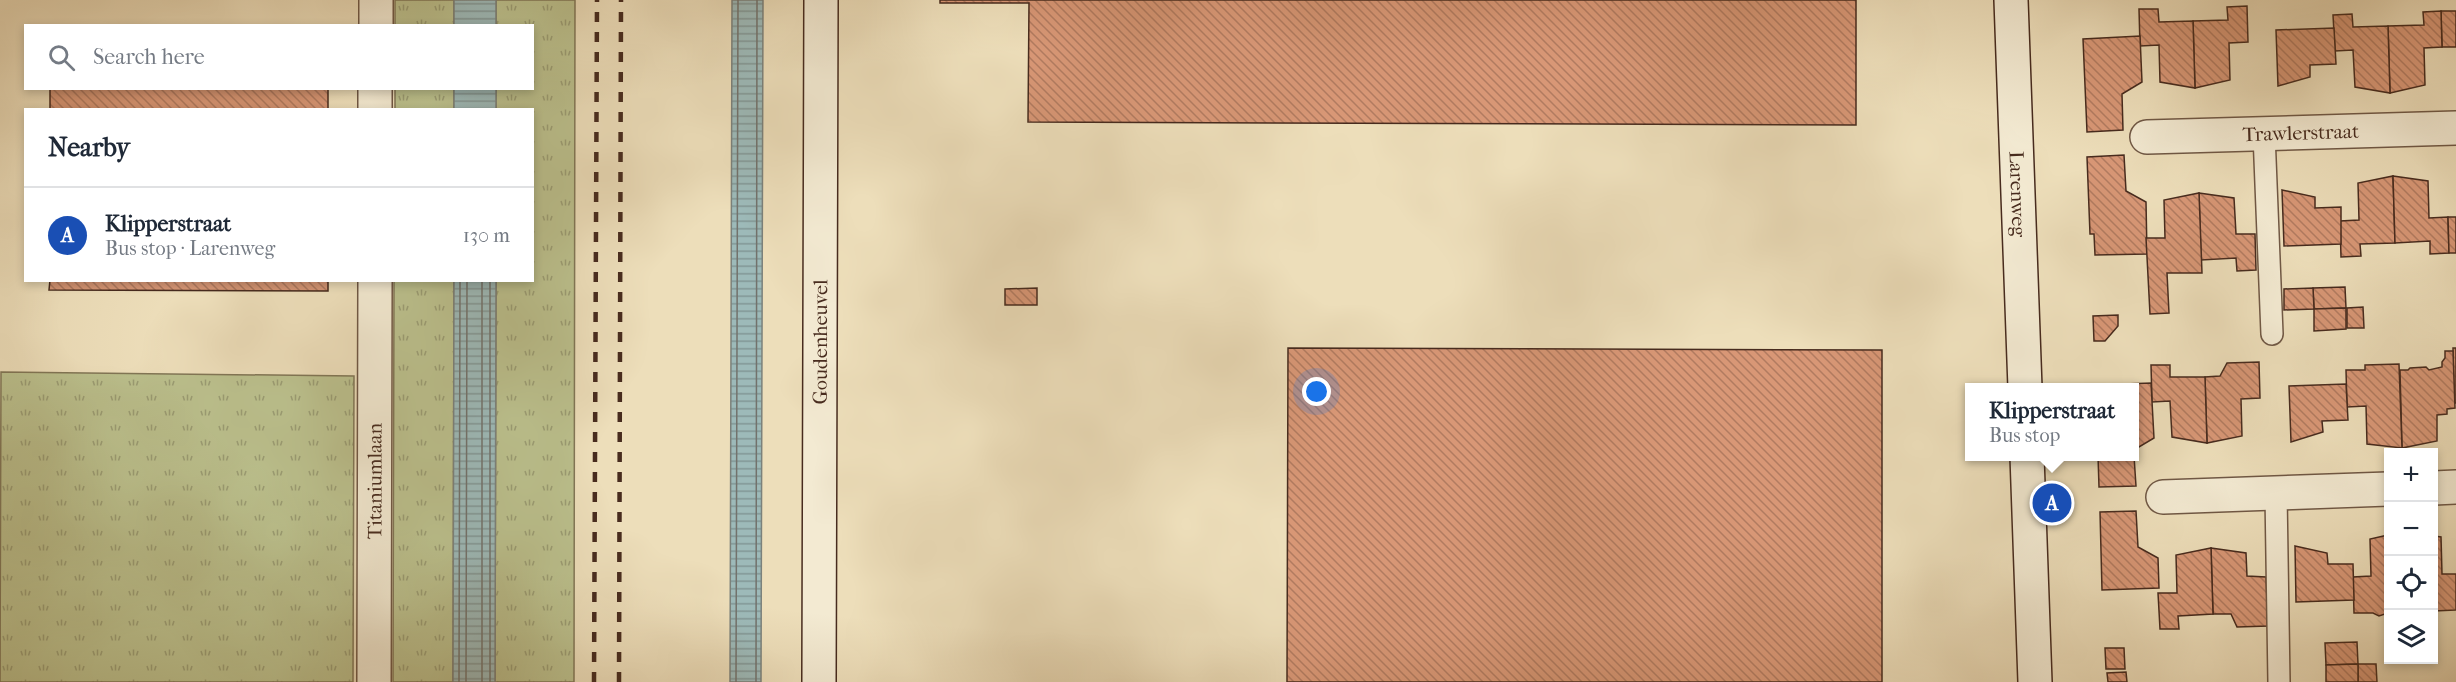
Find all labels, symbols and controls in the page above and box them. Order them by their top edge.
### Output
search box [24,24,534,90]
icon: search [45,41,78,74]
text: Search here [93,44,205,70]
street label: Trawlerstraat [2242,120,2360,146]
text: Nearby [48,132,130,163]
street label: Larenweg [2004,151,2031,238]
text: Klipperstraat [105,211,231,237]
text: A [61,224,74,247]
text: 130 m [463,224,510,247]
text: Bus stop · Larenweg [105,237,275,260]
street label: Goudenheuvel [809,279,832,405]
your location [1302,377,1331,406]
popup [1965,383,2139,461]
text: Klipperstraat [1989,398,2115,424]
street label: Titaniumlaan [363,422,387,539]
text: Bus stop [1989,424,2060,447]
map controls [2384,448,2438,664]
button: + [2384,448,2438,502]
pin: A [2032,480,2072,526]
button: − [2384,502,2438,556]
button: locate [2384,556,2438,610]
button: layers [2384,610,2438,664]

